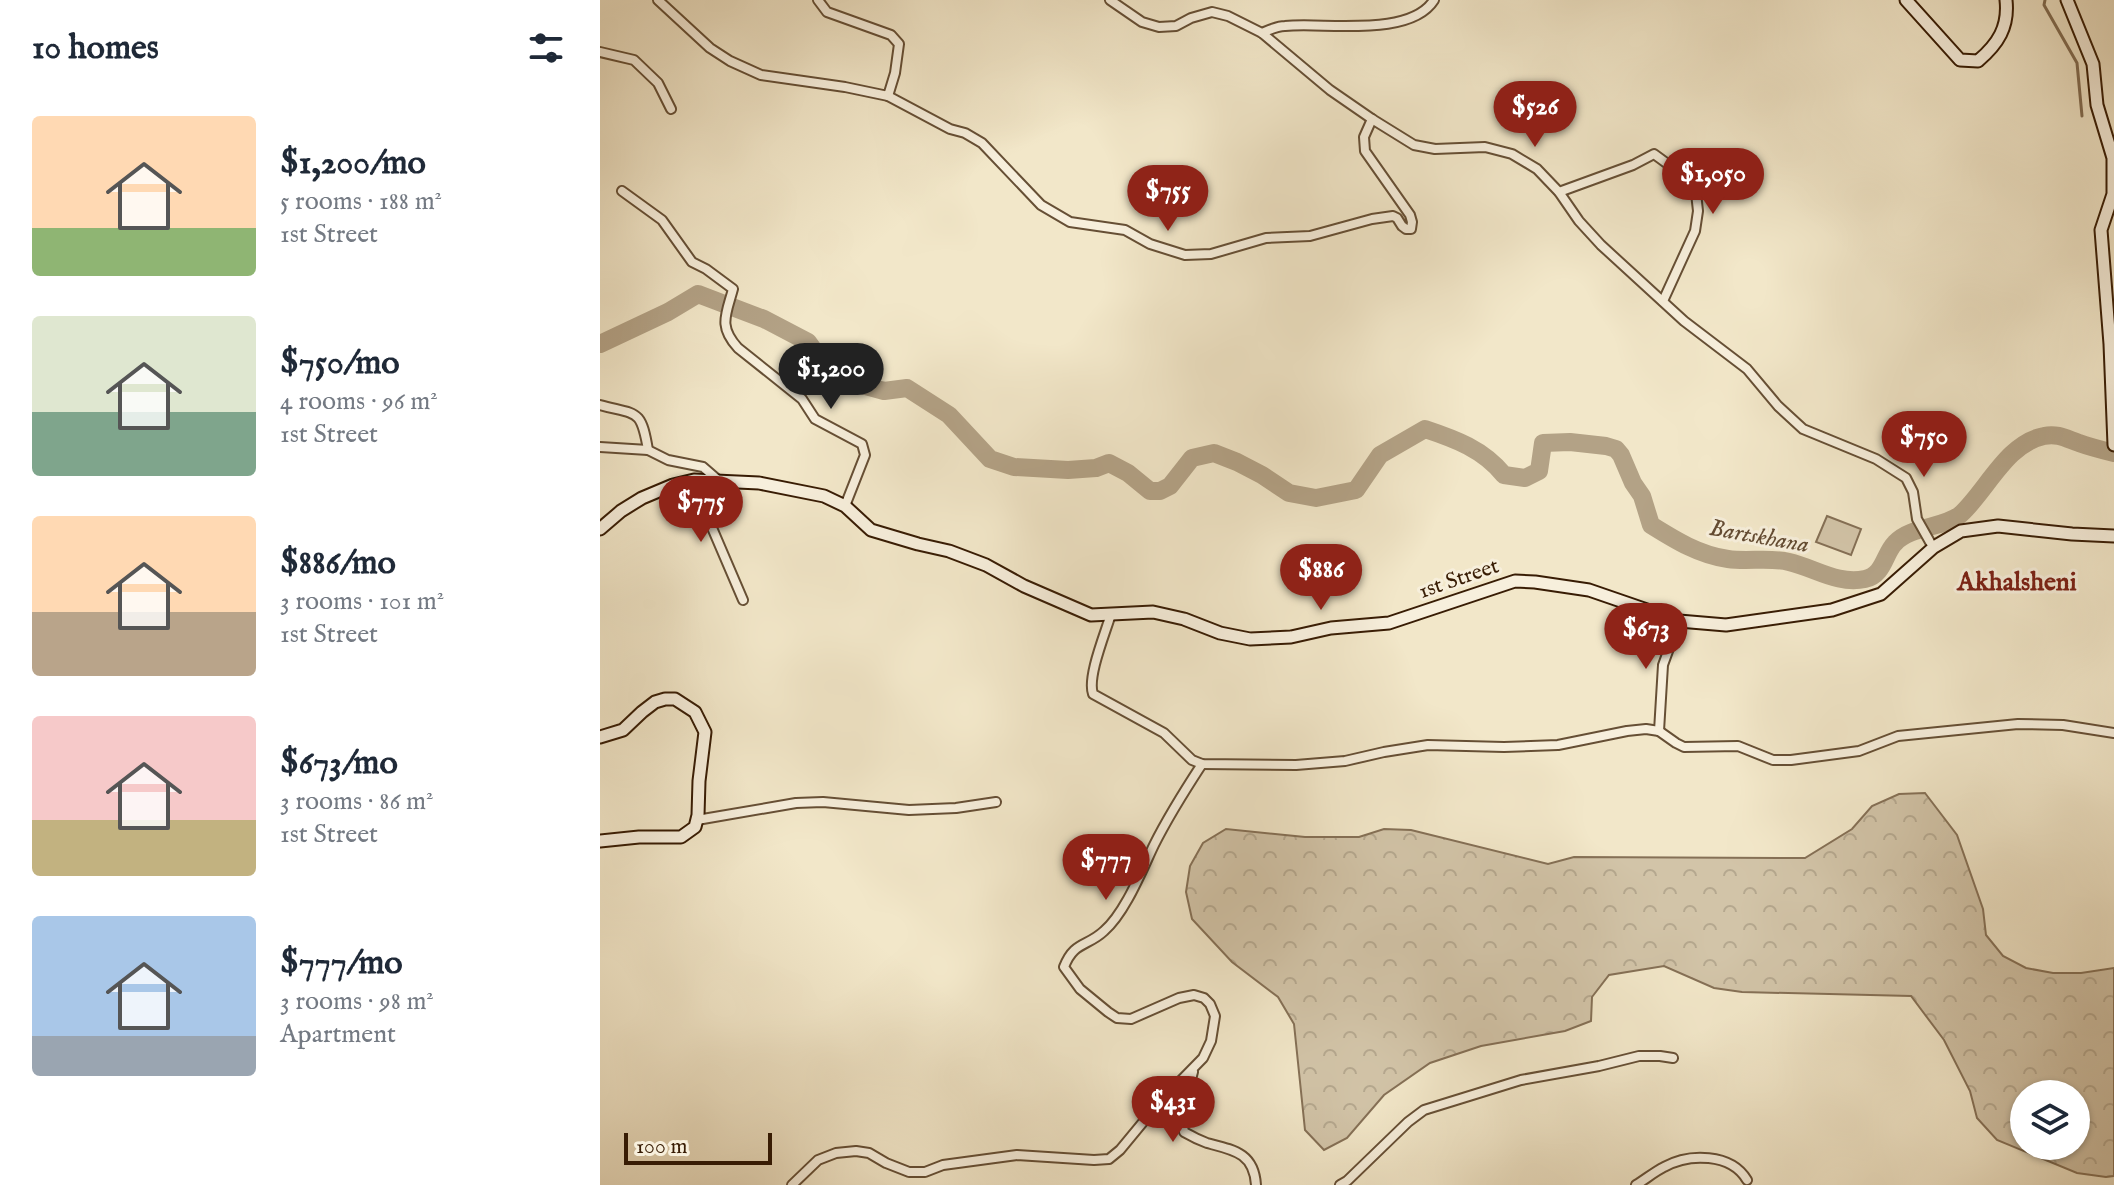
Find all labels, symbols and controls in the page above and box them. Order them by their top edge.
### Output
icon: filters [524,26,568,70]
text: 10 homes [32,27,159,70]
pin: $526 [1488,81,1582,149]
text: $526 [1512,90,1558,123]
text: $1,200/mo [280,142,426,185]
icon: home [96,148,192,244]
pin: $1,050 [1648,148,1778,216]
text: $1,050 [1680,157,1746,190]
pin: $755 [1121,165,1215,233]
text: $755 [1145,174,1191,207]
text: 5 rooms · 188 m² [280,185,442,218]
text: 1st Street [280,218,378,251]
text: $750/mo [280,342,400,385]
pin: $1,200 [766,343,896,411]
icon: home [96,348,192,444]
text: $1,200 [797,352,865,385]
text: 4 rooms · 96 m² [280,385,438,418]
pin: $750 [1877,411,1971,479]
text: 1st Street [280,418,378,451]
text: $750 [1900,420,1948,453]
pin: $775 [654,476,748,544]
text: $775 [677,485,725,518]
water label: Bartskhana [1707,513,1811,561]
text: $886/mo [280,542,396,585]
pin: $886 [1274,544,1368,612]
icon: home [96,548,192,644]
street label: 1st Street [1415,552,1503,606]
text: $886 [1298,553,1344,586]
district label: Akhalsheni [1956,566,2077,599]
text: 3 rooms · 101 m² [280,585,444,618]
pin: $673 [1599,603,1693,671]
text: $673 [1622,612,1670,645]
text: 1st Street [280,618,378,651]
text: $673/mo [280,742,398,785]
icon: home [96,748,192,844]
text: 3 rooms · 86 m² [280,785,433,818]
text: 1st Street [280,818,378,851]
pin: $777 [1059,834,1153,902]
text: $777 [1081,843,1131,876]
text: $777/mo [280,942,403,985]
icon: home [96,948,192,1044]
text: 3 rooms · 98 m² [280,985,434,1018]
text: Apartment [280,1018,396,1051]
pin: $431 [1126,1076,1220,1144]
map controls [2010,1080,2090,1160]
button: layers [2010,1080,2090,1160]
text: $431 [1150,1085,1196,1118]
scale bar [624,1129,772,1165]
text: 100 m [636,1133,688,1161]

